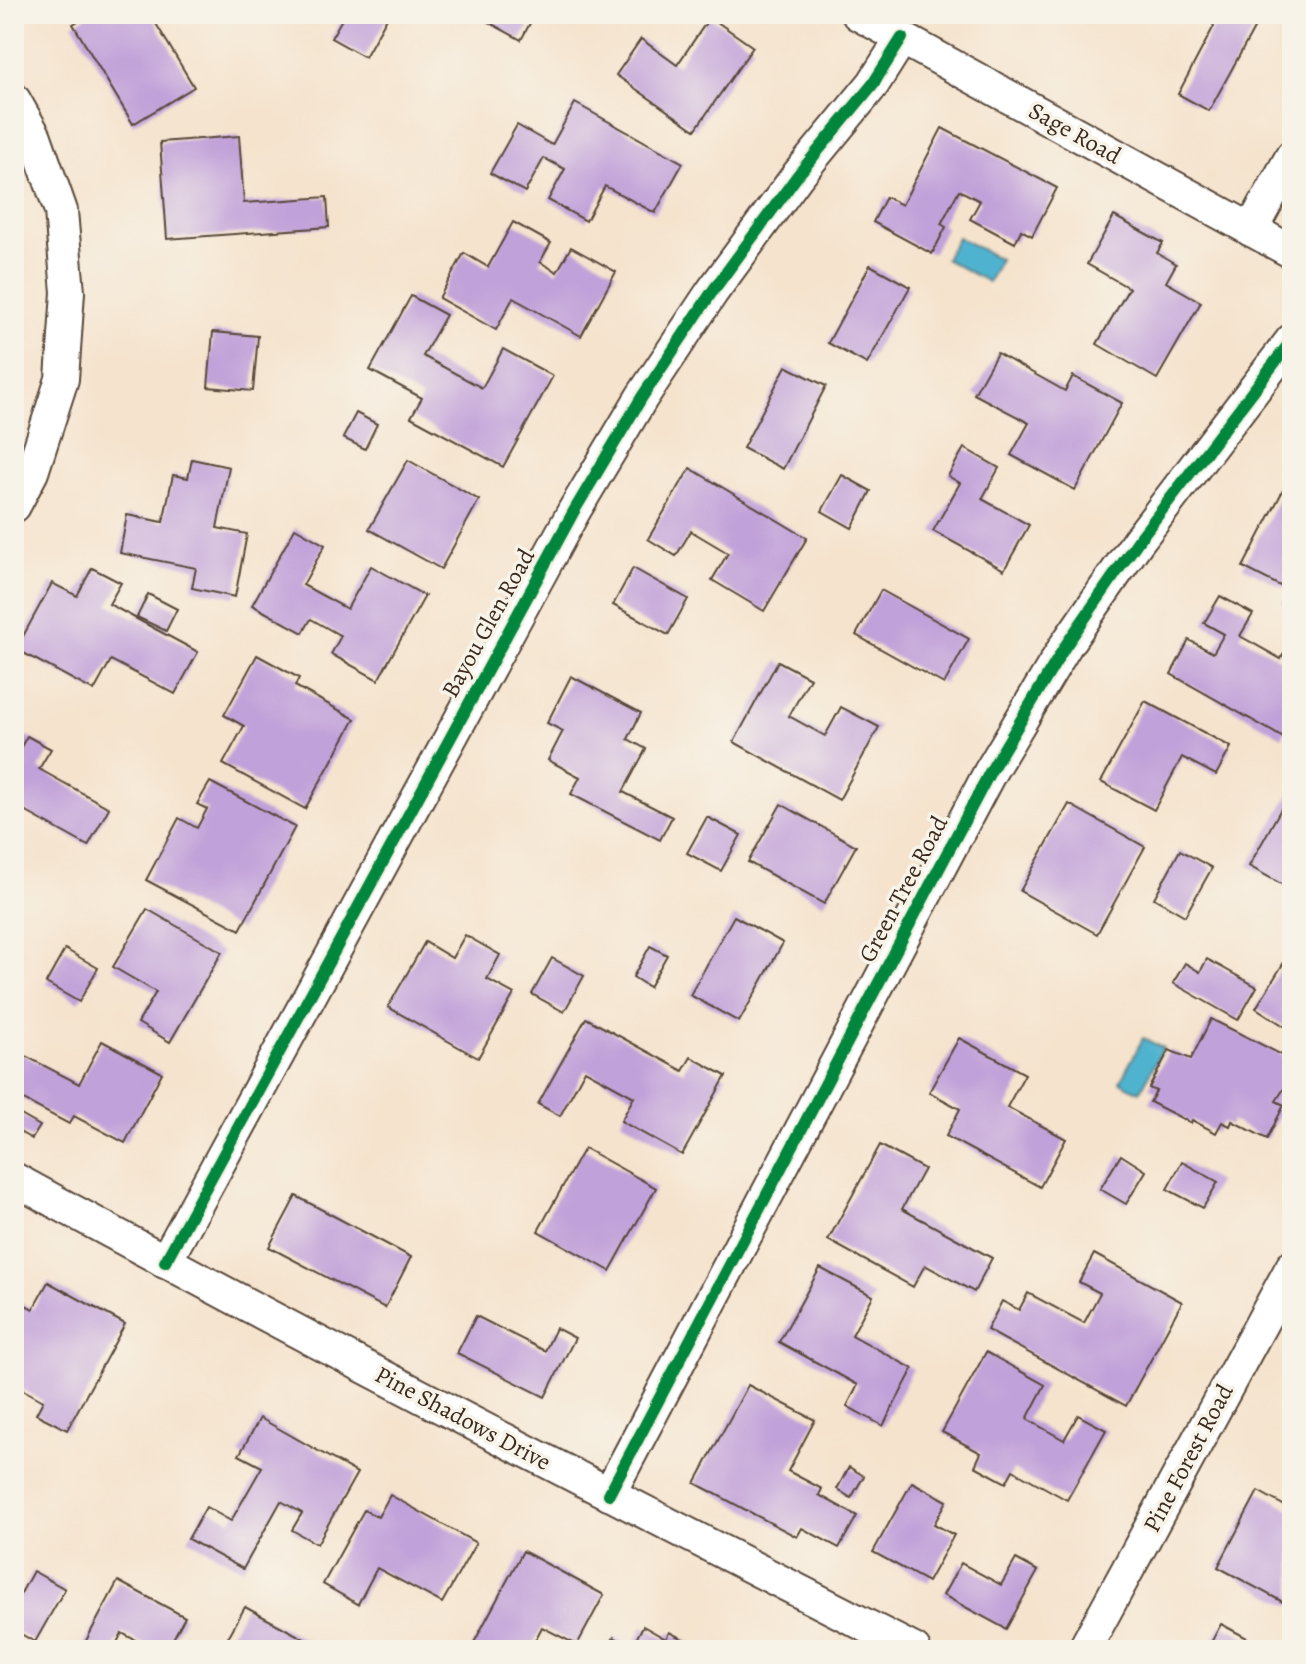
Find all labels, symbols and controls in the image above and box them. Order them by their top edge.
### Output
street label: Sage Road [1023,95,1127,172]
street label: Bayou Glen Road [434,543,542,703]
street label: Green Tree Road [851,810,955,968]
street label: Pine Shadows Drive [370,1358,556,1478]
street label: Pine Forest Road [1135,1378,1241,1538]

